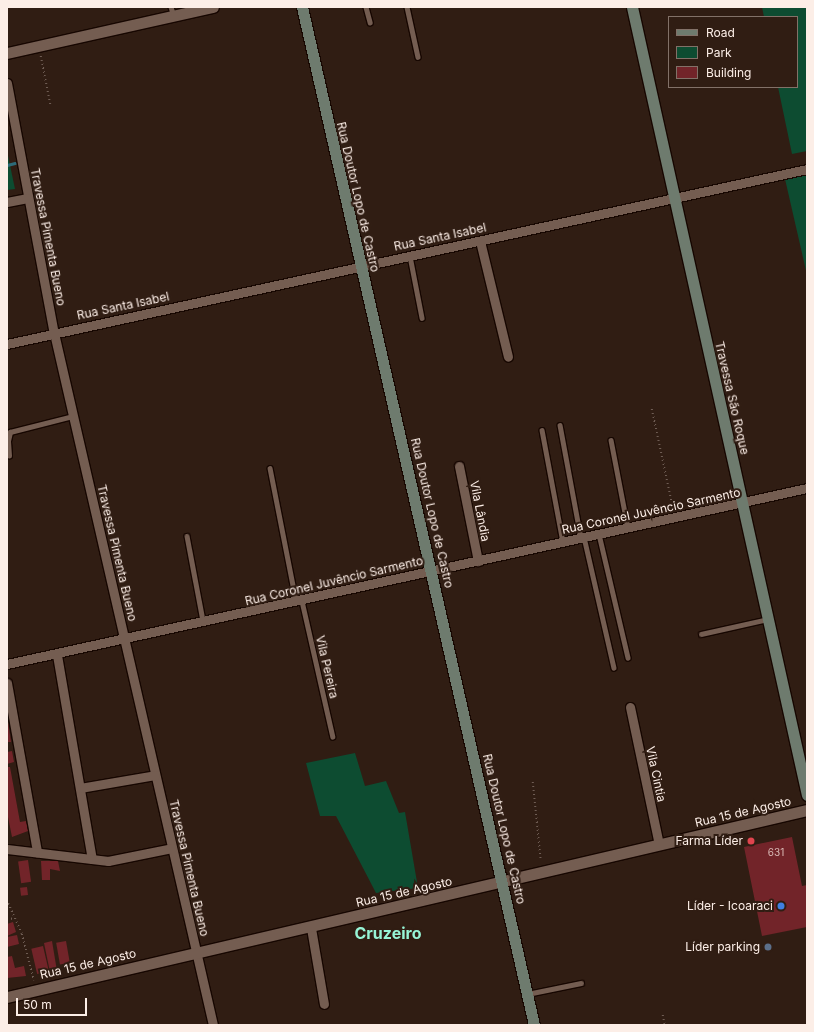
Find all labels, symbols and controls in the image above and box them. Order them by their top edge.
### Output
legend [668,16,798,88]
text: Road [706,25,735,40]
text: Park [706,45,732,60]
text: Building [706,65,751,80]
street label: Rua Doutor Lopo de Castro [334,121,382,273]
street label: Travessa Pimenta Bueno [28,167,68,307]
street label: Rua Santa Isabel [392,220,488,254]
street label: Rua Santa Isabel [75,289,171,323]
street label: Travessa São Roque [712,340,752,456]
street label: Rua Doutor Lopo de Castro [408,437,456,589]
street label: Vila Lândia [467,479,493,543]
street label: Travessa Pimenta Bueno [94,483,140,623]
street label: Rua Coronel Juvêncio Sarmento [560,485,742,537]
street label: Rua Coronel Juvêncio Sarmento [244,553,424,609]
street label: Vila Pereira [313,634,341,700]
street label: Vila Cintia [643,745,669,803]
street label: Rua Doutor Lopo de Castro [480,753,528,905]
street label: Rua 15 de Agosto [693,794,793,830]
street label: Travessa Pimenta Bueno [166,798,212,938]
place label: Farma Líder [676,834,743,848]
marker: Farma Líder [746,836,756,846]
house number: 631 [768,847,784,859]
street label: Rua 15 de Agosto [354,874,454,910]
place label: Líder - Icoaraci [687,899,773,913]
marker: Líder - Icoaraci [776,901,786,911]
district label: Cruzeiro [355,923,421,943]
place label: Líder parking [685,940,760,954]
marker: Líder parking [763,942,773,952]
street label: Rua 15 de Agosto [38,946,138,982]
scale bar [18,990,89,1016]
text: 50 m [23,997,52,1012]

